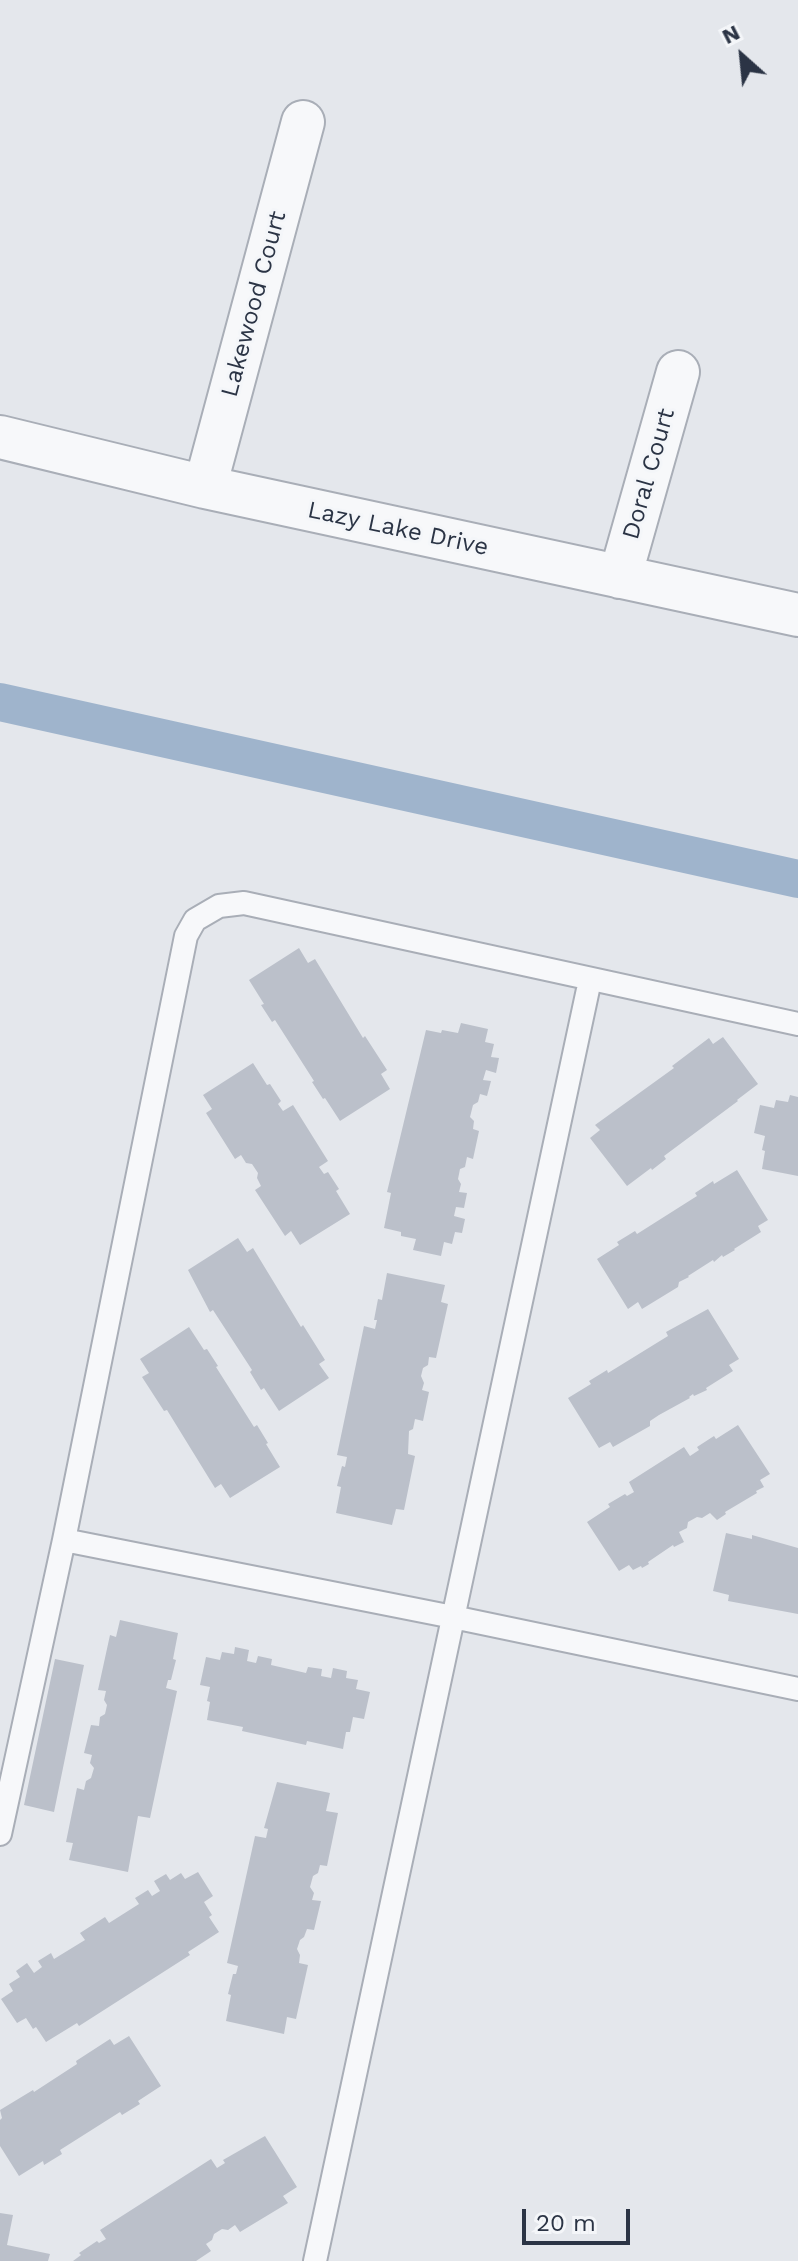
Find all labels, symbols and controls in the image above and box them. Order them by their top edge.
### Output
north arrow [702,16,782,96]
text: N [718,19,744,49]
street label: Lakewood Court [215,208,293,400]
street label: Doral Court [617,405,681,543]
street label: Lazy Lake Drive [305,496,491,562]
scale bar [526,2193,634,2243]
text: 20 m [536,2209,596,2237]

